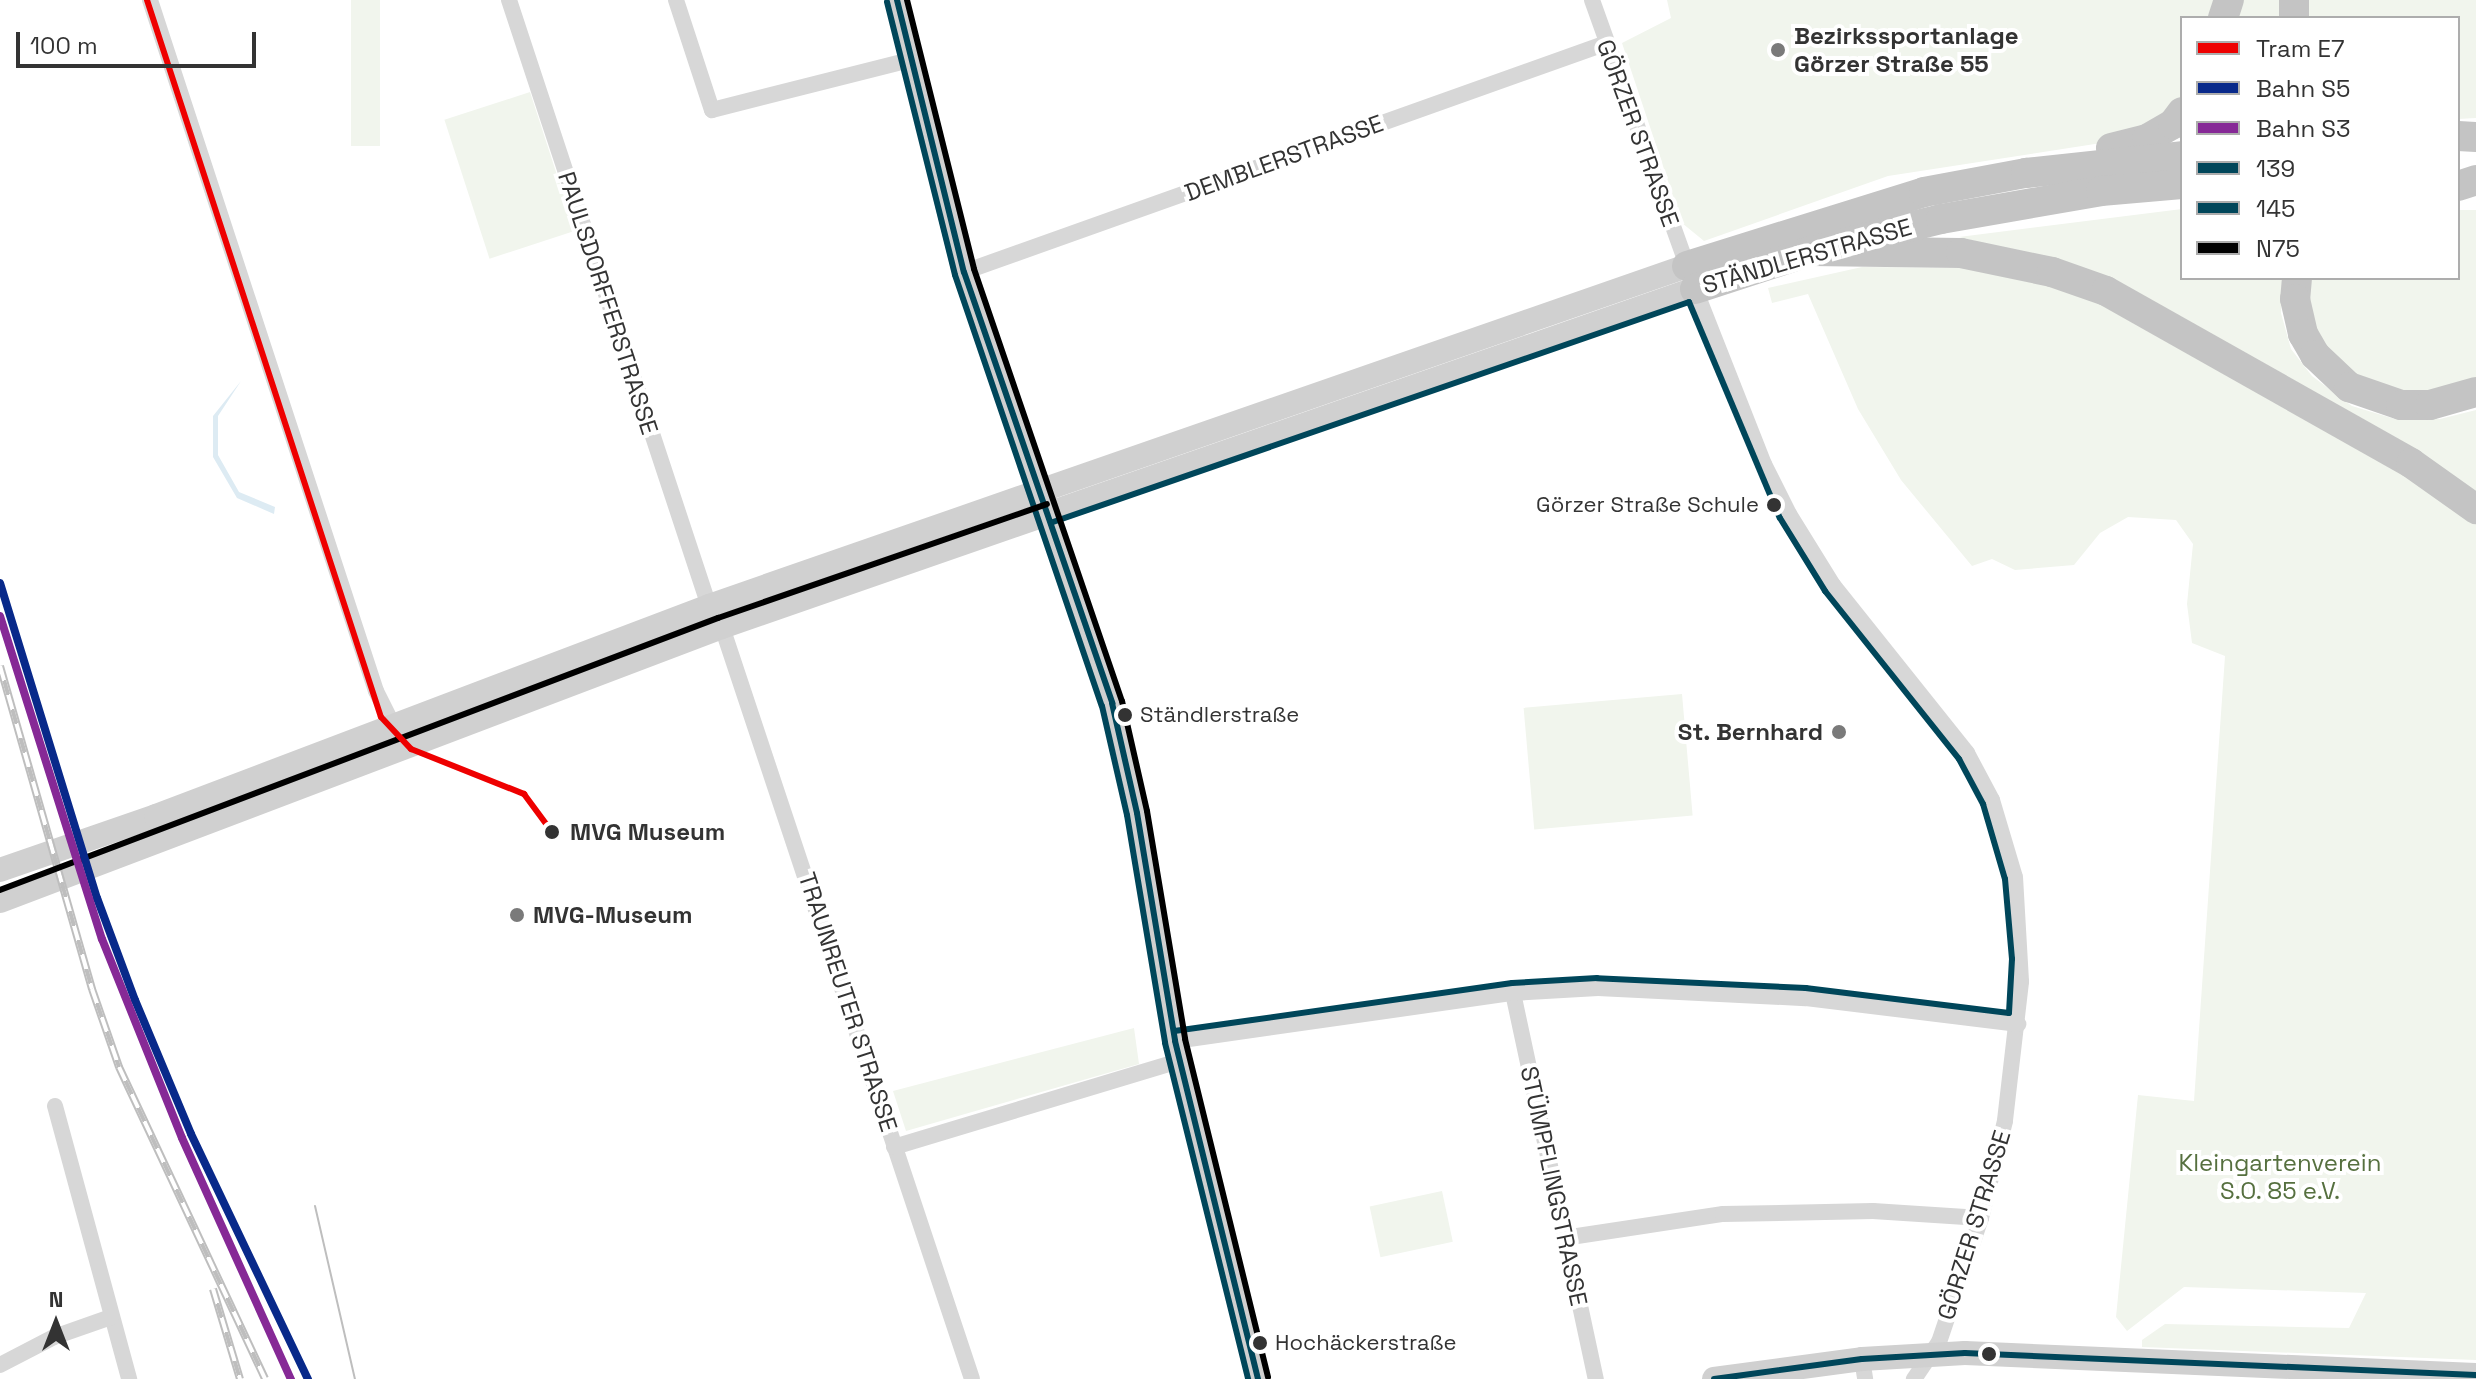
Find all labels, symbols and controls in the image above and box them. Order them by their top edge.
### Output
scale bar [20,16,260,66]
legend [2180,16,2460,280]
place label: Bezirkssportanlage Görzer Straße 55 [1794,22,2019,78]
text: 100 m [30,30,98,61]
text: Tram E7 [2256,33,2345,64]
street label: GÖRZER STRASSE [1591,36,1685,230]
marker: Bezirkssportanlage Görzer Straße 55 [1769,41,1787,59]
text: Bahn S5 [2256,73,2350,104]
street label: DEMBLERSTRASSE [1181,109,1387,207]
text: Bahn S3 [2256,113,2350,144]
text: 139 [2256,153,2295,184]
street label: PAULSDORFFERSTRASSE [552,168,664,438]
text: 145 [2256,193,2295,224]
street label: STÄNDLERSTRASSE [1699,212,1915,300]
text: N75 [2256,233,2300,264]
place label: Görzer Straße Schule [1536,492,1759,518]
marker: Görzer Straße Schule [1766,497,1782,513]
place label: Ständlerstraße [1140,702,1299,728]
marker: Ständlerstraße [1117,707,1133,723]
place label: St. Bernhard [1677,718,1823,746]
marker: St. Bernhard [1830,723,1848,741]
place label: MVG Museum [570,818,725,846]
marker: MVG Museum [541,821,563,843]
street label: TRAUNREUTER STRASSE [792,869,904,1135]
place label: MVG-Museum [533,901,693,929]
marker: MVG-Museum [508,906,526,924]
street label: STÜMPFLINGSTRASSE [1515,1064,1593,1308]
street label: GÖRZER STRASSE [1931,1127,2017,1323]
park label: Kleingartenverein S.O. 85 e.V. [2179,1149,2381,1205]
north arrow [16,1283,96,1363]
text: N [49,1285,63,1313]
place label: Hochäckerstraße [1275,1330,1456,1356]
marker: Hochäckerstraße [1252,1335,1268,1351]
unlabelled marker [1981,1346,1997,1362]

